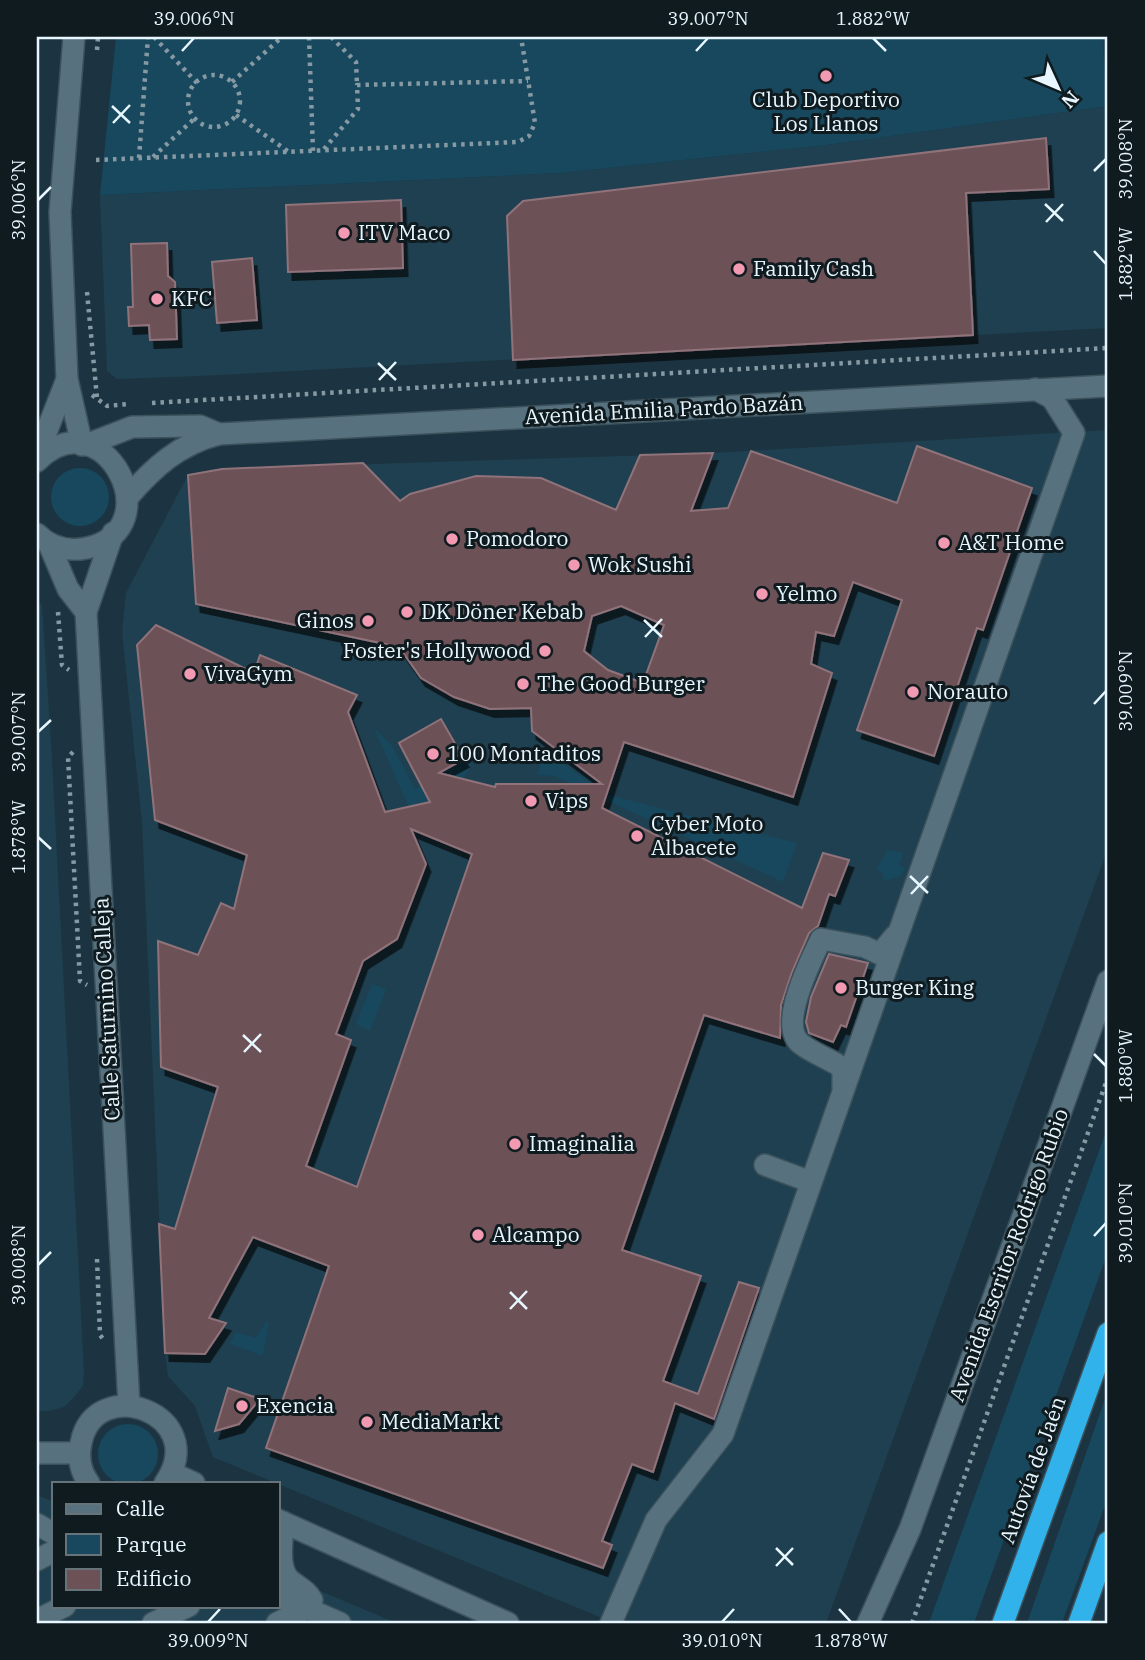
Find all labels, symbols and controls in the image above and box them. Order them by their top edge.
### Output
text: 39.006°N [153,7,235,30]
text: 39.007°N [667,7,749,30]
text: 1.882°W [836,7,910,30]
north arrow [1023,52,1092,122]
marker: Club Deportivo Los Llanos [818,68,834,84]
place label: Club Deportivo Los Llanos [752,85,900,137]
text: N [1056,86,1084,114]
text: 39.008°N [1114,118,1137,200]
text: 39.006°N [7,159,30,241]
place label: ITV Maco [358,218,450,246]
marker: ITV Maco [336,225,352,241]
text: 1.882°W [1114,227,1137,301]
place label: Family Cash [753,254,874,282]
marker: Family Cash [731,261,747,277]
place label: KFC [171,284,212,312]
marker: KFC [149,291,165,307]
street label: Avenida Emilia Pardo Bazán [524,388,804,430]
place label: Pomodoro [466,524,568,552]
place label: A&T Home [958,528,1064,556]
marker: Pomodoro [444,531,460,547]
marker: A&T Home [936,535,952,551]
place label: Wok Sushi [588,550,692,578]
marker: Wok Sushi [566,557,582,573]
place label: Yelmo [776,579,837,607]
marker: Yelmo [754,586,770,602]
place label: DK Döner Kebab [421,597,583,625]
marker: DK Döner Kebab [399,604,415,620]
place label: Ginos [297,606,354,634]
marker: Ginos [360,613,376,629]
place label: Foster's Hollywood [343,636,531,664]
marker: Foster's Hollywood [537,643,553,659]
text: 39.009°N [1114,650,1137,732]
place label: VivaGym [204,659,293,687]
marker: VivaGym [182,666,198,682]
place label: The Good Burger [537,669,706,697]
marker: The Good Burger [515,676,531,692]
place label: Norauto [927,677,1008,705]
marker: Norauto [905,684,921,700]
text: 39.007°N [7,691,30,773]
place label: 100 Montaditos [447,739,601,767]
marker: 100 Montaditos [425,746,441,762]
place label: Vips [545,786,588,814]
marker: Vips [523,793,539,809]
text: 1.878°W [7,800,30,874]
place label: Cyber Moto Albacete [651,809,763,861]
marker: Cyber Moto Albacete [629,828,645,844]
street label: Calle Saturnino Calleja [86,897,126,1121]
place label: Burger King [855,973,975,1001]
marker: Burger King [833,980,849,996]
text: 1.880°W [1114,1029,1137,1103]
street label: Avenida Escritor Rodrigo Rubio [942,1104,1074,1405]
place label: Imaginalia [529,1129,635,1157]
marker: Imaginalia [507,1136,523,1152]
text: 39.010°N [1114,1182,1137,1264]
place label: Alcampo [492,1220,580,1248]
text: 39.008°N [7,1224,30,1306]
marker: Alcampo [470,1227,486,1243]
place label: Exencia [256,1391,334,1419]
street label: Autovía de Jaén [992,1392,1072,1547]
marker: Exencia [234,1398,250,1414]
place label: MediaMarkt [381,1407,500,1435]
marker: MediaMarkt [359,1414,375,1430]
legend [52,1482,280,1608]
text: Calle [116,1494,165,1522]
text: Parque [116,1530,186,1558]
text: Edificio [116,1564,191,1592]
text: 39.009°N [167,1629,249,1652]
text: 39.010°N [681,1629,763,1652]
text: 1.878°W [814,1629,888,1652]

